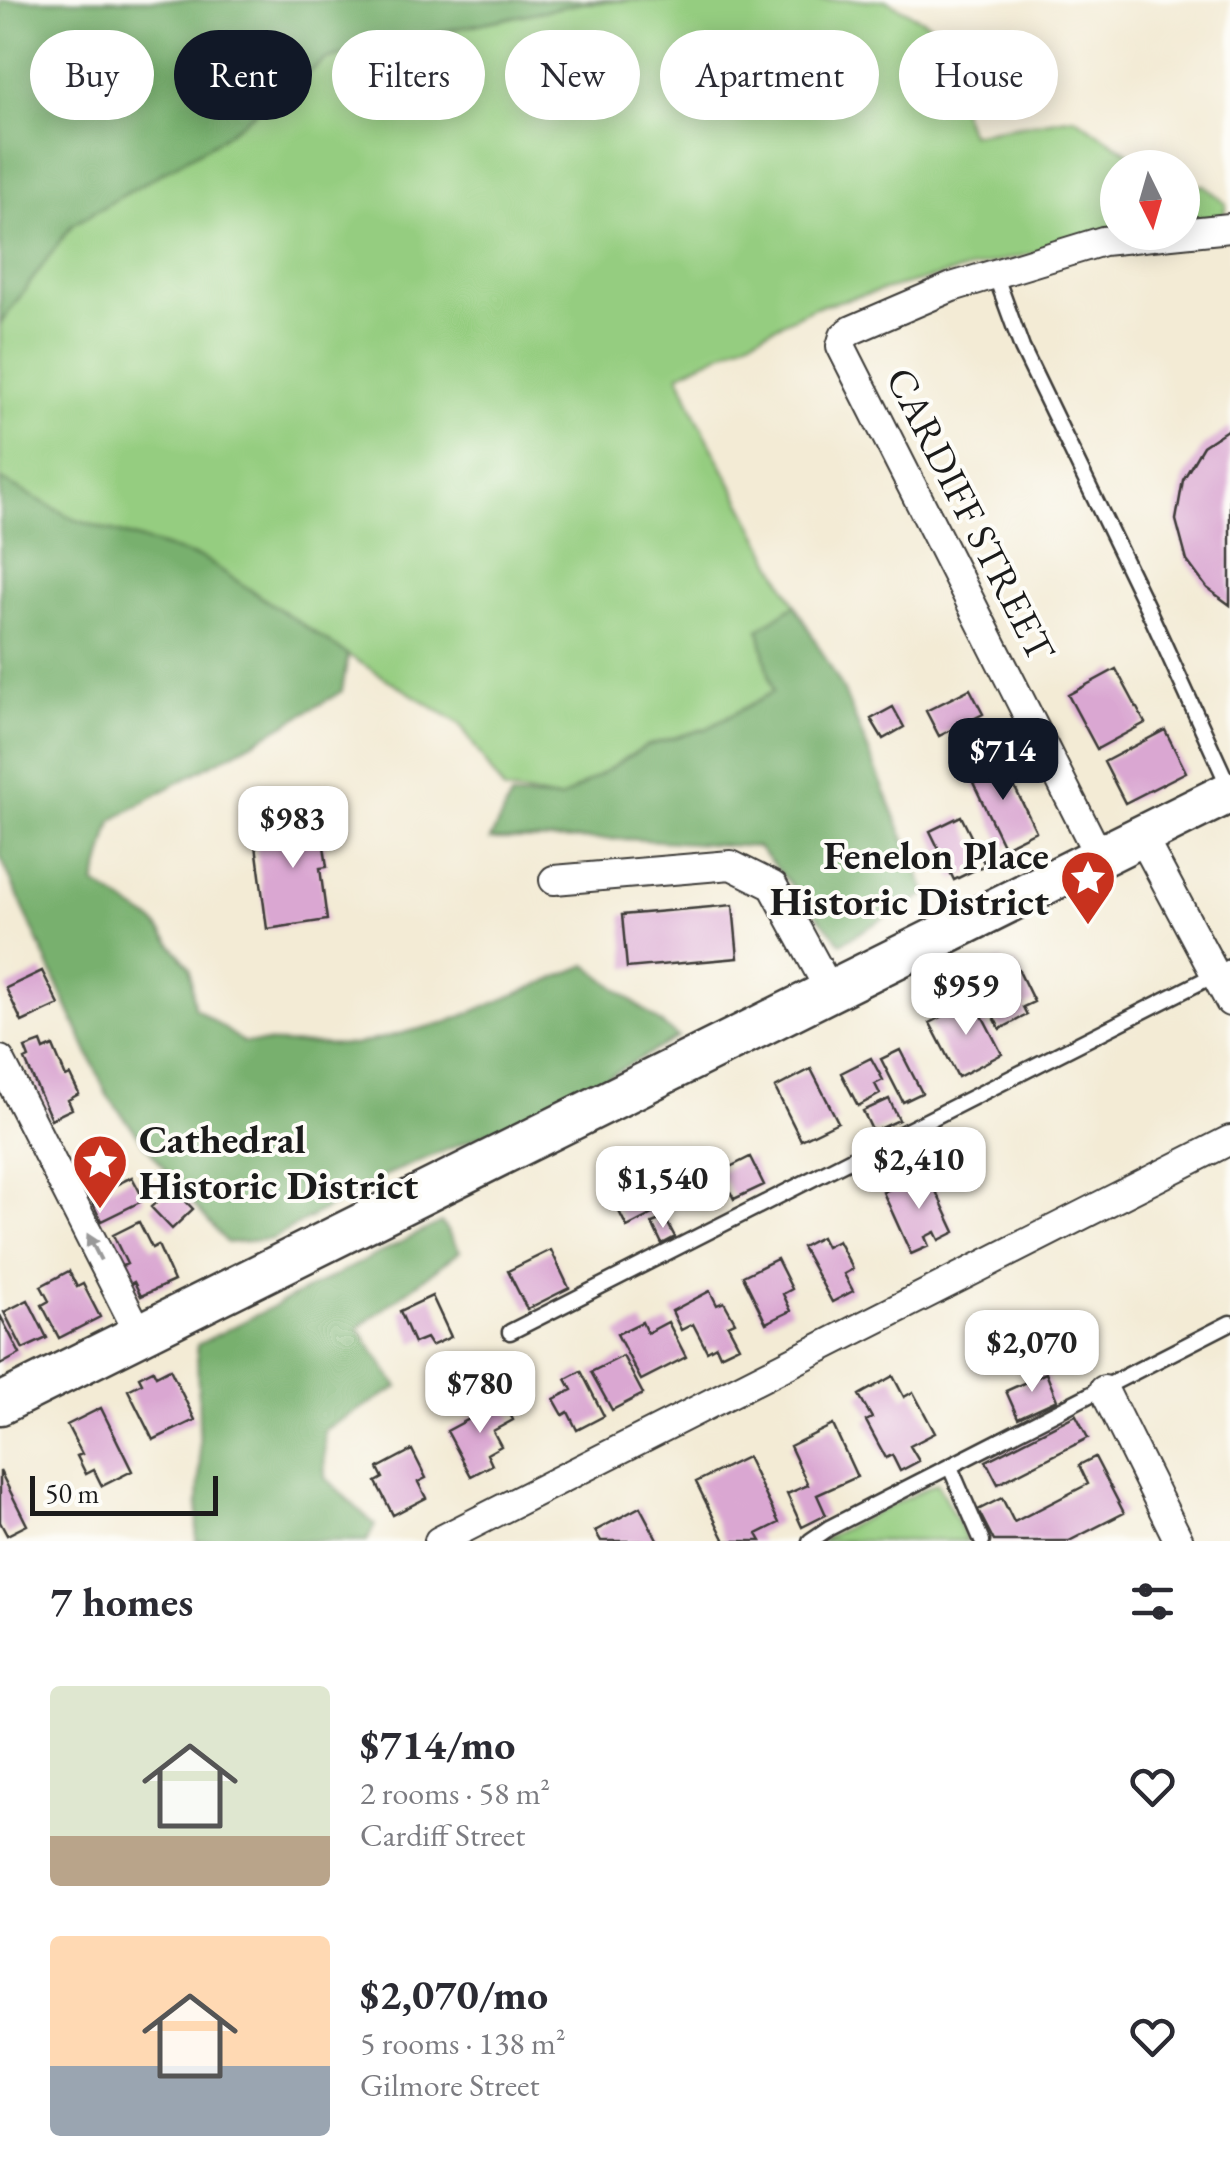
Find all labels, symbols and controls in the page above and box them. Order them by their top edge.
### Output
chip: Buy [30,30,154,120]
chip: Rent [174,30,312,120]
chip: Filters [332,30,485,120]
chip: New [505,30,640,120]
chip: Apartment [660,30,879,120]
chip: House [899,30,1058,120]
north arrow [1100,150,1200,250]
map controls [1100,150,1200,250]
street label: CARDIFF STREET [874,358,1068,670]
pin: $714 [944,718,1062,803]
text: $714 [970,729,1036,771]
pin: $983 [234,786,352,871]
text: $983 [260,797,326,839]
place label: Fenelon Place Historic District [770,829,1049,927]
place icon: Fenelon Place Historic District [1058,848,1118,927]
pin: $959 [907,953,1025,1038]
text: $959 [933,964,999,1006]
place label: Cathedral Historic District [139,1113,418,1211]
pin: $2,410 [838,1127,1000,1212]
place icon: Cathedral Historic District [70,1132,130,1211]
text: $2,410 [874,1138,964,1180]
pin: $1,540 [582,1146,744,1231]
text: $1,540 [618,1157,708,1199]
one-way arrow [86,1233,103,1262]
pin: $2,070 [951,1310,1113,1395]
text: $2,070 [987,1321,1077,1363]
pin: $780 [421,1351,539,1436]
text: $780 [447,1362,513,1404]
scale bar [30,1471,218,1516]
text: 50 m [45,1475,99,1511]
text: 7 homes [50,1574,193,1629]
icon: filters [1125,1574,1180,1629]
text: $714/mo [360,1717,516,1772]
icon: home [130,1726,250,1846]
icon: heart [1125,1759,1180,1814]
text: 2 rooms · 58 m² [360,1772,550,1814]
text: Cardiff Street [360,1814,525,1856]
text: $2,070/mo [360,1967,548,2022]
icon: home [130,1976,250,2096]
icon: heart [1125,2009,1180,2064]
text: 5 rooms · 138 m² [360,2022,566,2064]
text: Gilmore Street [360,2064,539,2106]

